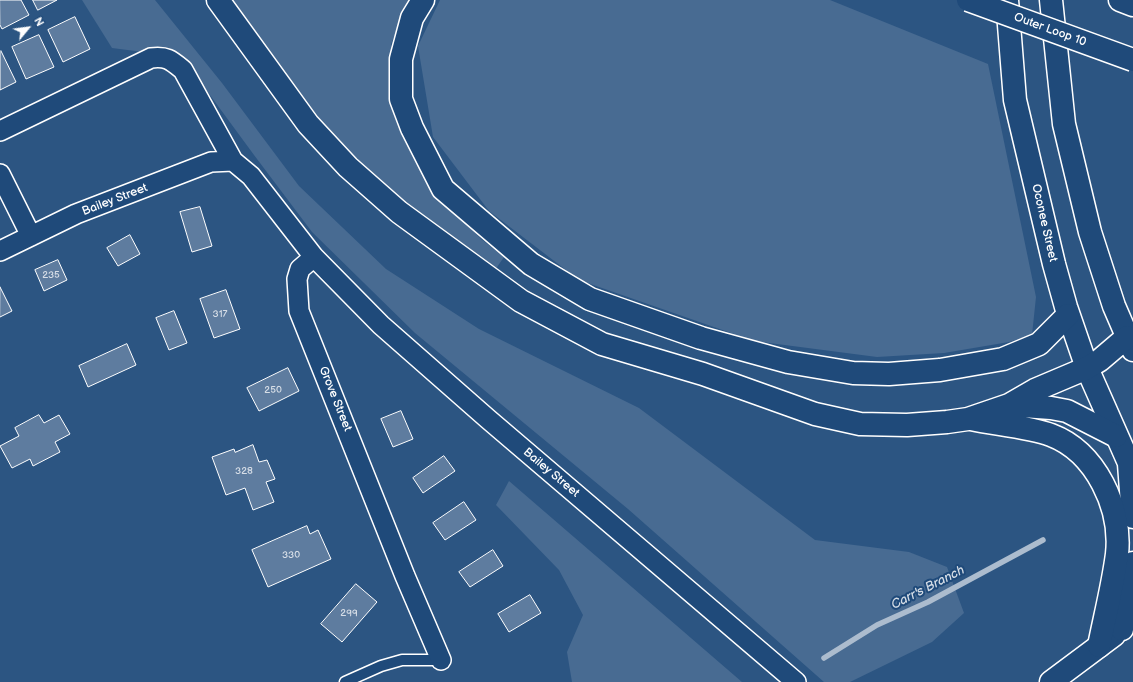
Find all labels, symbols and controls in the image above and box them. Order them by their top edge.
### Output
north arrow [8,8,48,48]
street label: Outer Loop 10 [1012,10,1088,50]
text: N [31,15,47,29]
street label: Bailey Street [80,181,150,219]
street label: Oconee Street [1028,183,1060,263]
house number: 235 [42,269,60,281]
house number: 317 [213,308,227,320]
street label: Grove Street [315,364,355,434]
house number: 250 [264,384,282,396]
street label: Bailey Street [520,445,582,501]
house number: 328 [235,465,253,477]
house number: 330 [282,549,300,561]
water label: Carr's Branch [889,563,967,613]
house number: 299 [340,607,358,619]

